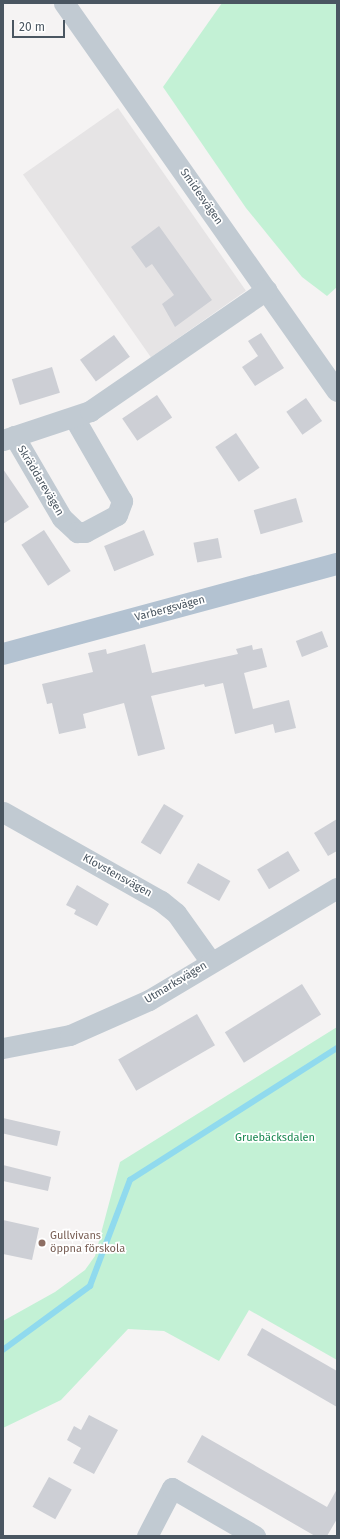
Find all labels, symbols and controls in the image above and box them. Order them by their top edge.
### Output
scale bar [14,12,67,38]
text: 20 m [19,20,45,34]
street label: Smidesvägen [177,167,225,227]
street label: Skräddarevägen [14,443,66,519]
street label: Varbergsvägen [133,593,207,625]
street label: Klovstensvägen [80,852,154,900]
street label: Utmarksvägen [142,959,210,1007]
park label: Gruebäcksdalen [235,1131,315,1145]
place label: Gullvivans öppna förskola [50,1230,125,1256]
marker: Gullvivans öppna förskola [37,1238,47,1248]

